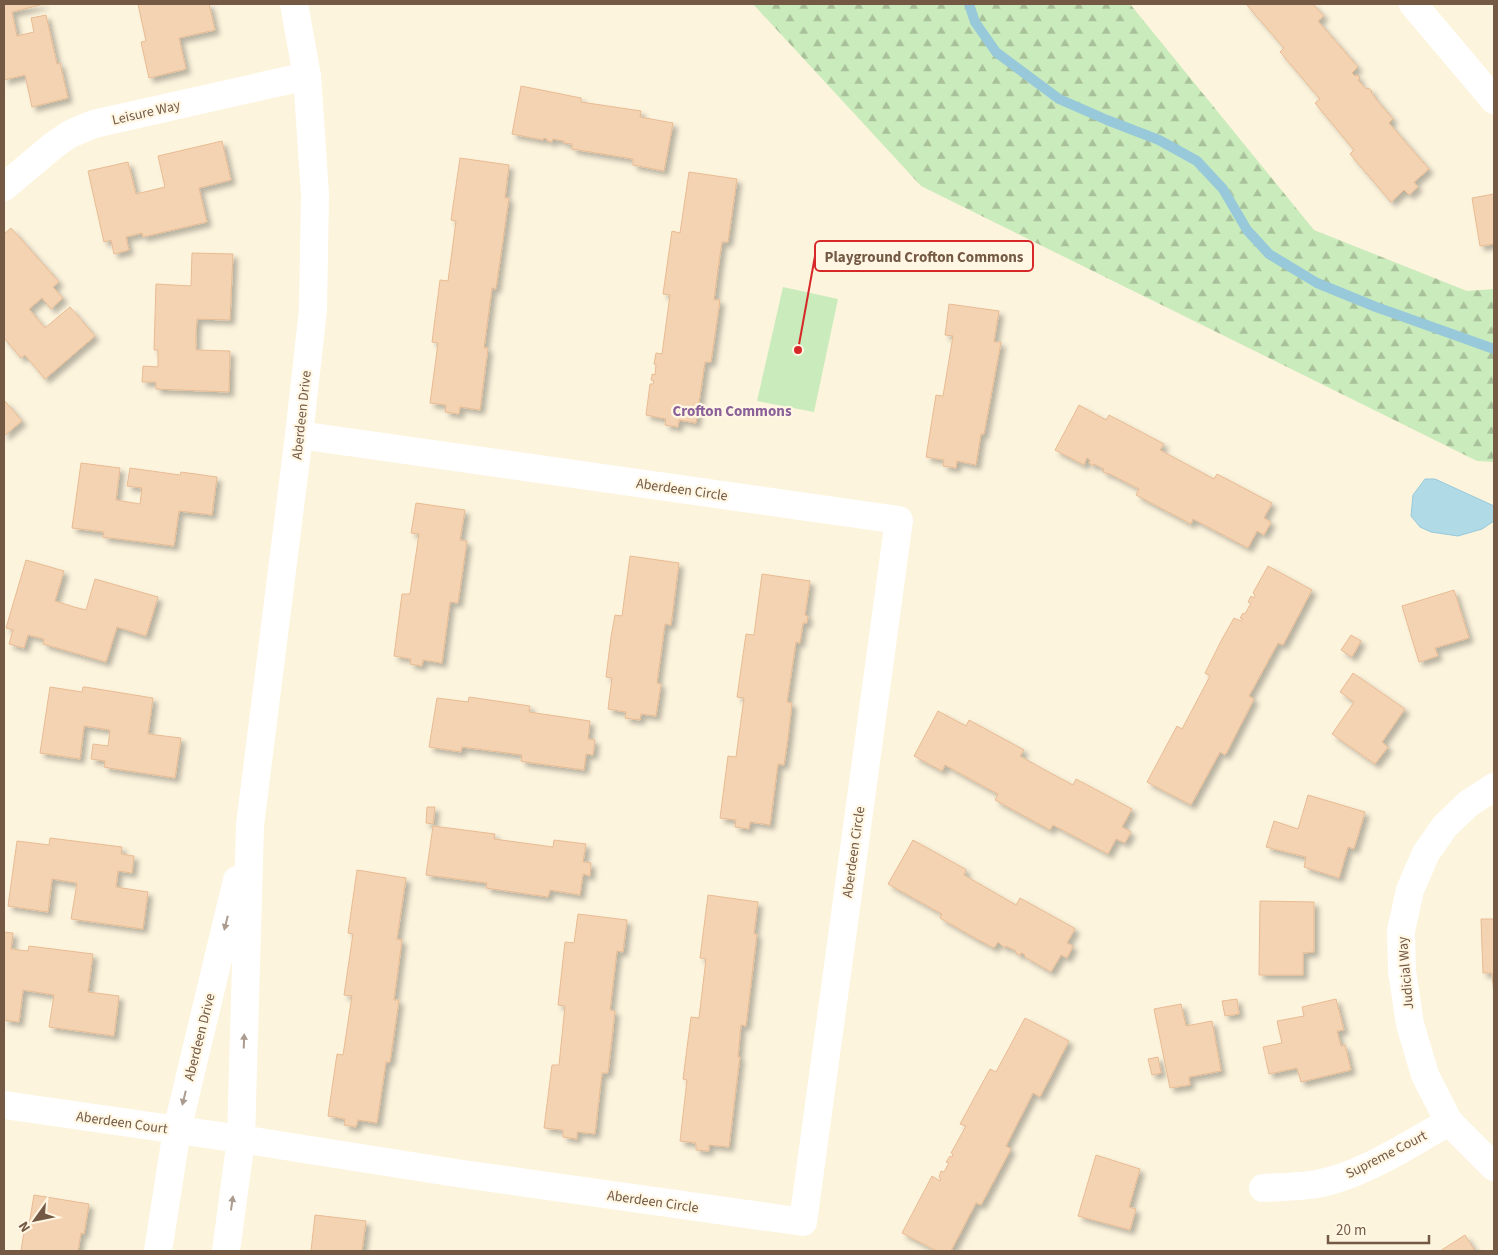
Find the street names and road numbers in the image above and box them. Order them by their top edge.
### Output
street label: Leisure Way [110,95,183,131]
street label: Aberdeen Drive [287,370,317,461]
street label: Aberdeen Circle [635,474,729,506]
street label: Aberdeen Circle [838,805,870,899]
street label: Judicial Way [1393,935,1419,1010]
street label: Aberdeen Drive [179,991,221,1083]
street label: Aberdeen Court [75,1107,169,1139]
street label: Supreme Court [1342,1126,1431,1184]
street label: Aberdeen Circle [606,1186,700,1218]

